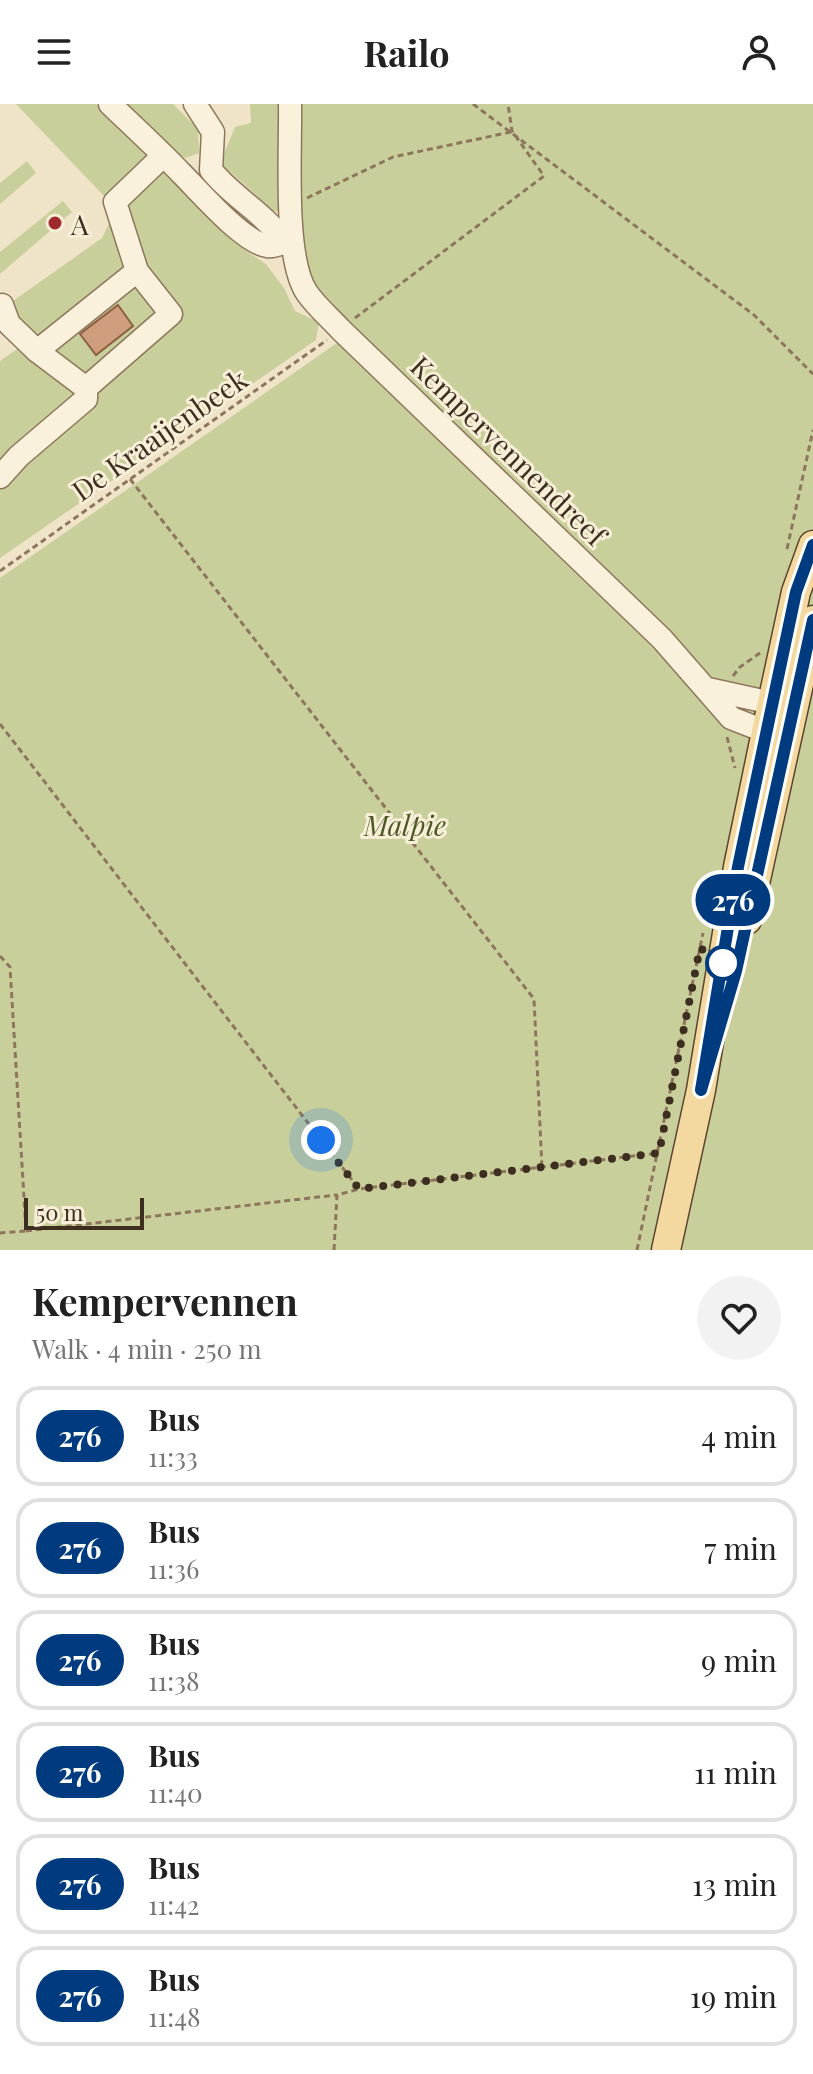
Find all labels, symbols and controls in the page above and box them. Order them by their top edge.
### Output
text: Railo [363,28,450,76]
icon: menu [32,30,76,74]
icon: person [737,30,781,74]
place label: A [70,205,89,242]
marker: A [46,214,64,232]
street label: Kempervennendreef [403,347,617,555]
street label: De Kraaijenbeek [64,359,255,508]
park label: Malpie [363,806,446,843]
line badge: 276 [687,874,779,926]
text: 276 [711,881,755,918]
unlabelled marker [706,946,740,980]
your location [301,1120,341,1160]
scale bar [24,1194,144,1230]
text: 50 m [36,1197,83,1227]
text: Kempervennen [32,1275,298,1326]
button: heart [697,1276,781,1360]
text: Walk · 4 min · 250 m [32,1331,262,1366]
text: Bus [148,1399,200,1439]
text: 4 min [701,1416,777,1456]
text: 276 [58,1417,102,1454]
text: 11:33 [148,1439,198,1474]
text: Bus [148,1511,200,1551]
text: 7 min [704,1528,777,1568]
text: 276 [58,1529,102,1566]
text: 11:36 [148,1551,199,1586]
text: Bus [148,1623,200,1663]
text: 9 min [701,1640,777,1680]
text: 276 [58,1641,102,1678]
text: 11:38 [148,1663,199,1698]
text: Bus [148,1735,200,1775]
text: 11 min [694,1752,777,1792]
text: 276 [58,1753,102,1790]
text: 11:40 [148,1775,203,1810]
text: Bus [148,1847,200,1887]
text: 13 min [692,1864,777,1904]
text: 276 [58,1865,102,1902]
text: 11:42 [148,1887,199,1922]
text: Bus [148,1959,200,1999]
text: 19 min [690,1976,777,2016]
text: 276 [58,1977,102,2014]
text: 11:48 [148,1999,201,2034]

